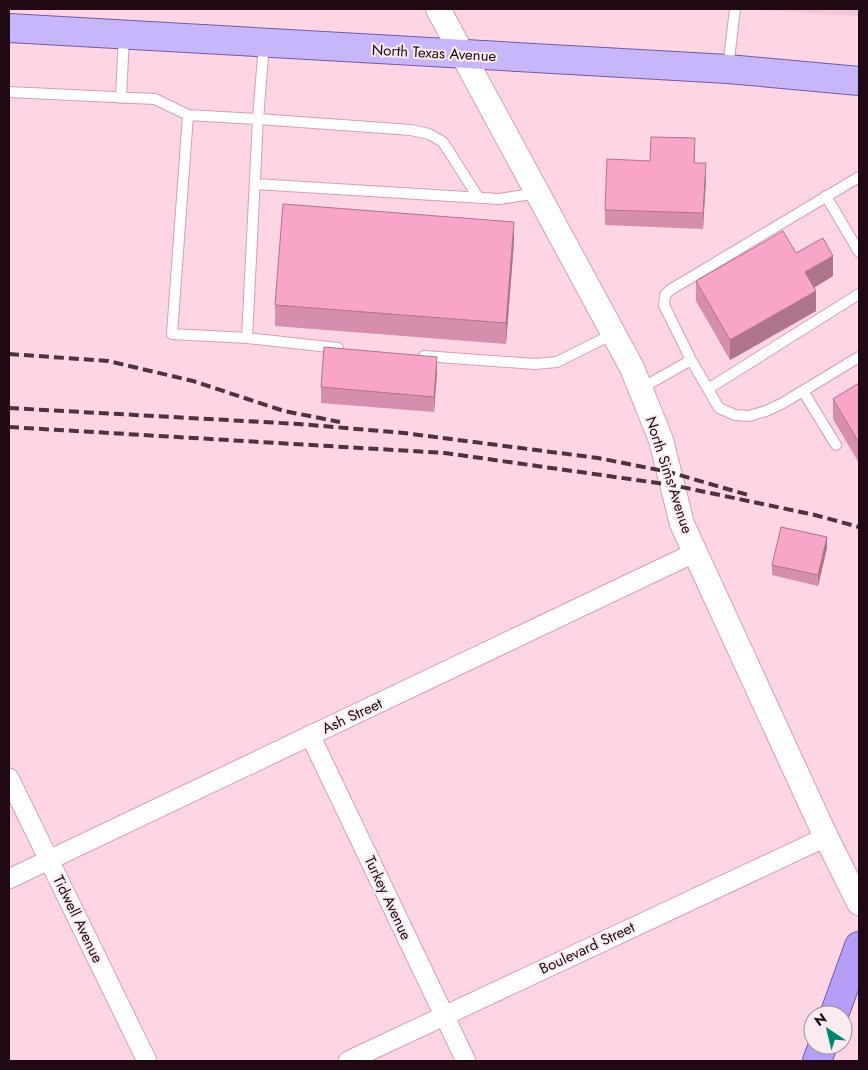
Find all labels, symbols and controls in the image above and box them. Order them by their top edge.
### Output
street label: North Texas Avenue [371,39,497,67]
street label: North Sims Avenue [640,414,698,537]
street label: Ash Street [318,692,386,740]
street label: Turkey Avenue [359,852,417,944]
street label: Tidwell Avenue [47,871,109,967]
street label: Boulevard Street [536,916,639,980]
north arrow [803,1005,853,1055]
text: N [810,1008,831,1031]

